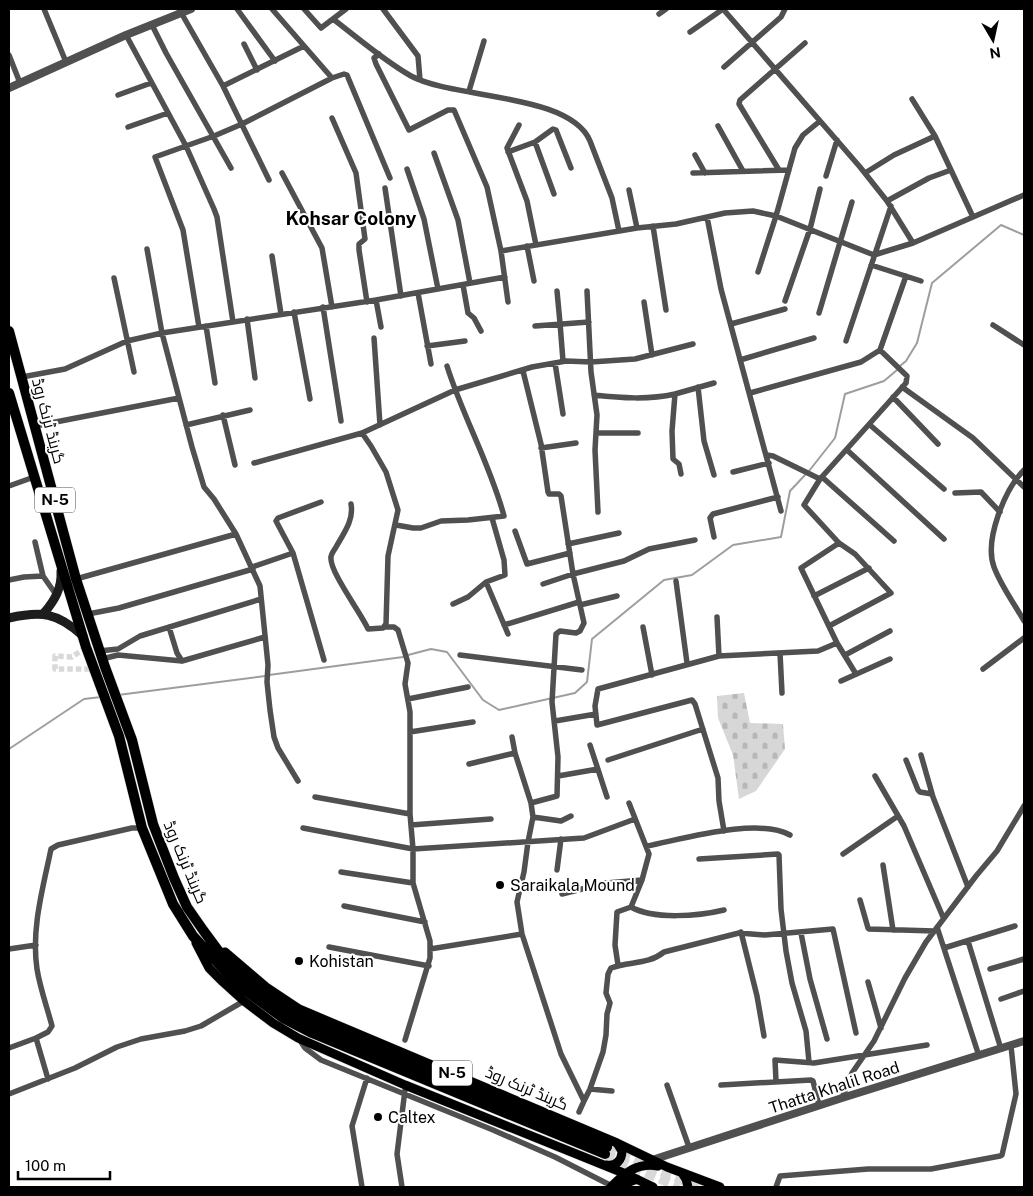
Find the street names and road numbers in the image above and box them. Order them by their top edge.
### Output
street label: گرینڈ ٹرنک روڈ [28,376,69,466]
road number: N-5 [35,488,75,512]
street label: گرینڈ ٹرنک روڈ [160,818,211,906]
street label: Thatta Khalil Road [767,1057,902,1118]
road number: N-5 [432,1060,472,1086]
street label: گرینڈ ٹرنک روڈ [483,1063,571,1114]

